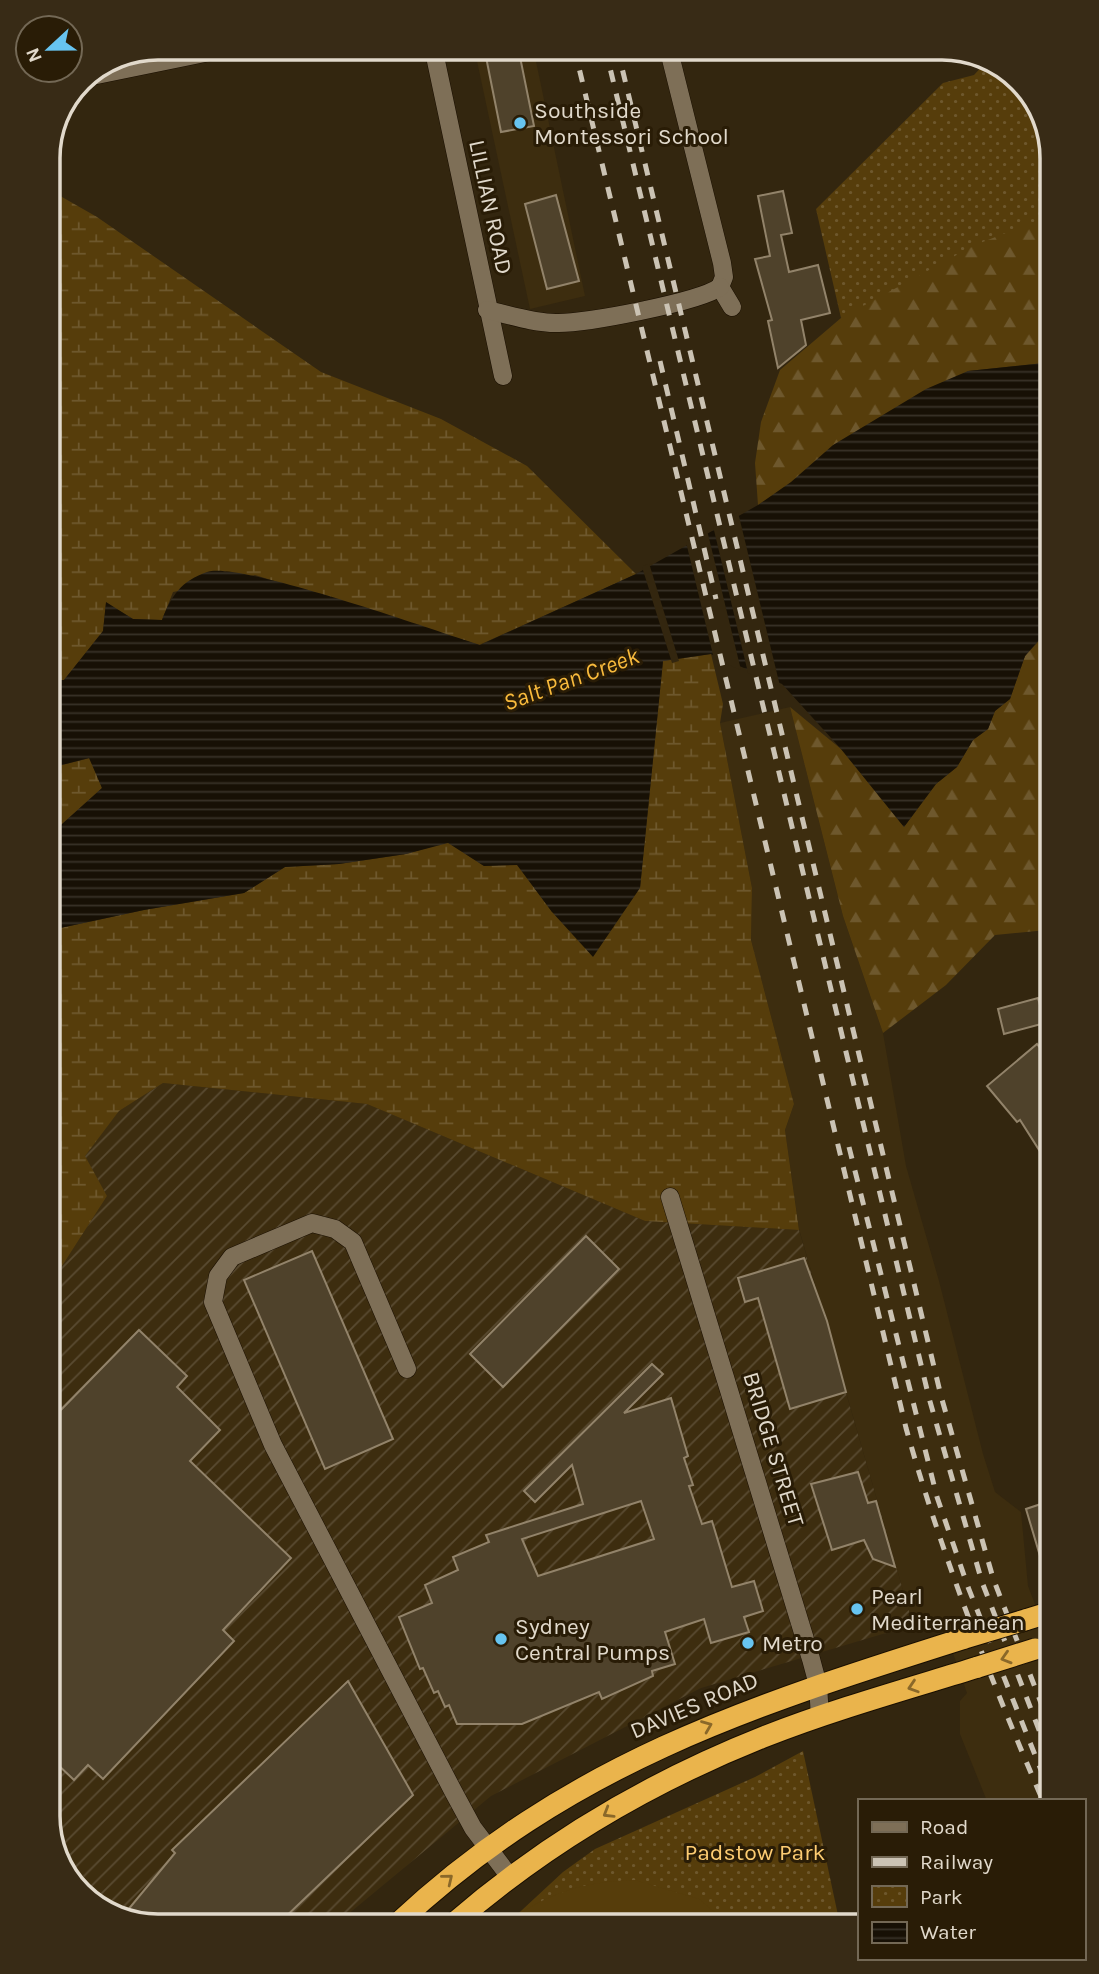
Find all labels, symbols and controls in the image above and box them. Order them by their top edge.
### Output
north arrow [14,14,84,84]
text: N [21,45,47,65]
place label: Southside Montessori School [534,97,729,150]
marker: Southside Montessori School [512,115,528,131]
street label: LILLIAN ROAD [463,137,518,277]
water label: Salt Pan Creek [499,641,644,717]
street label: BRIDGE STREET [737,1369,810,1530]
place label: Pearl Mediterranean [871,1583,1025,1636]
marker: Pearl Mediterranean [849,1601,865,1617]
place label: Sydney Central Pumps [515,1613,670,1666]
place label: Metro [762,1630,823,1657]
marker: Sydney Central Pumps [493,1631,509,1647]
marker: Metro [740,1635,756,1651]
one-way arrow [1001,1649,1013,1664]
street label: DAVIES ROAD [626,1666,762,1745]
one-way arrow [907,1679,919,1694]
one-way arrow [700,1720,712,1734]
legend [858,1799,1085,1960]
one-way arrow [602,1804,615,1817]
text: Road [920,1815,968,1839]
park label: Padstow Park [684,1839,826,1866]
text: Railway [920,1850,993,1874]
one-way arrow [441,1875,453,1888]
text: Park [920,1885,963,1909]
text: Water [920,1920,976,1944]

